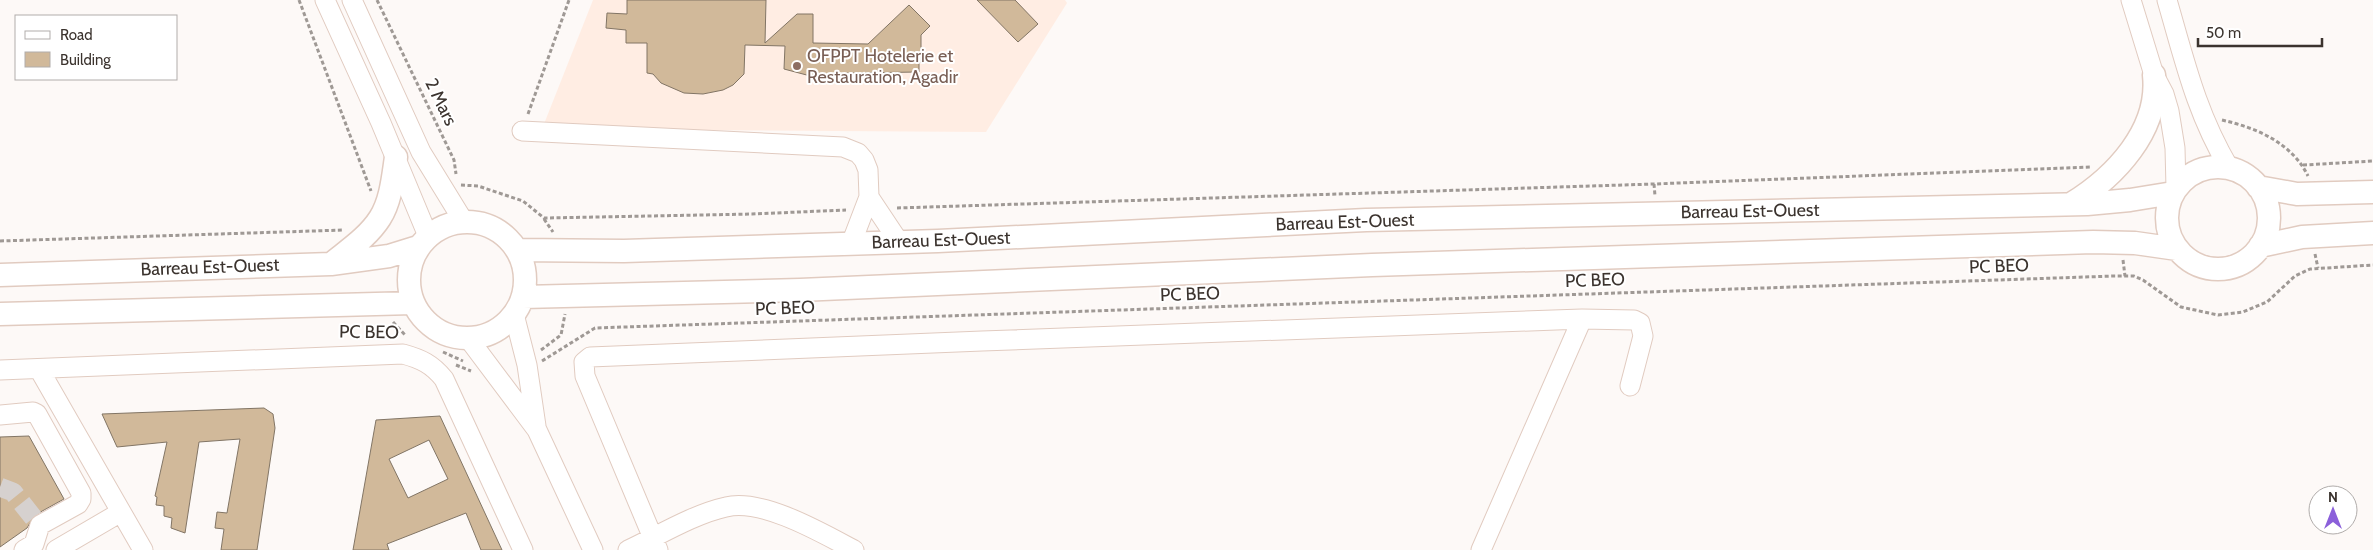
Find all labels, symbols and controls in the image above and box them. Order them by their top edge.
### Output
legend [15,15,178,80]
scale bar [2198,15,2322,47]
text: 50 m [2206,24,2241,42]
text: Road [60,26,93,44]
place label: OFPPT Hotelerie et Restauration, Agadir [807,45,958,88]
text: Building [60,51,111,69]
marker: OFPPT Hotelerie et Restauration, Agadir [791,60,803,72]
street label: 2 Mars [420,75,462,129]
street label: Barreau Est-Ouest [1680,199,1820,223]
street label: Barreau Est-Ouest [1275,209,1415,235]
street label: Barreau Est-Ouest [871,227,1011,253]
street label: Barreau Est-Ouest [140,254,280,280]
street label: PC BEO [1969,254,2029,278]
street label: PC BEO [1565,268,1625,292]
street label: PC BEO [1160,282,1220,306]
street label: PC BEO [755,296,815,320]
street label: PC BEO [339,320,399,344]
north arrow [2308,485,2358,535]
text: N [2328,488,2338,506]

